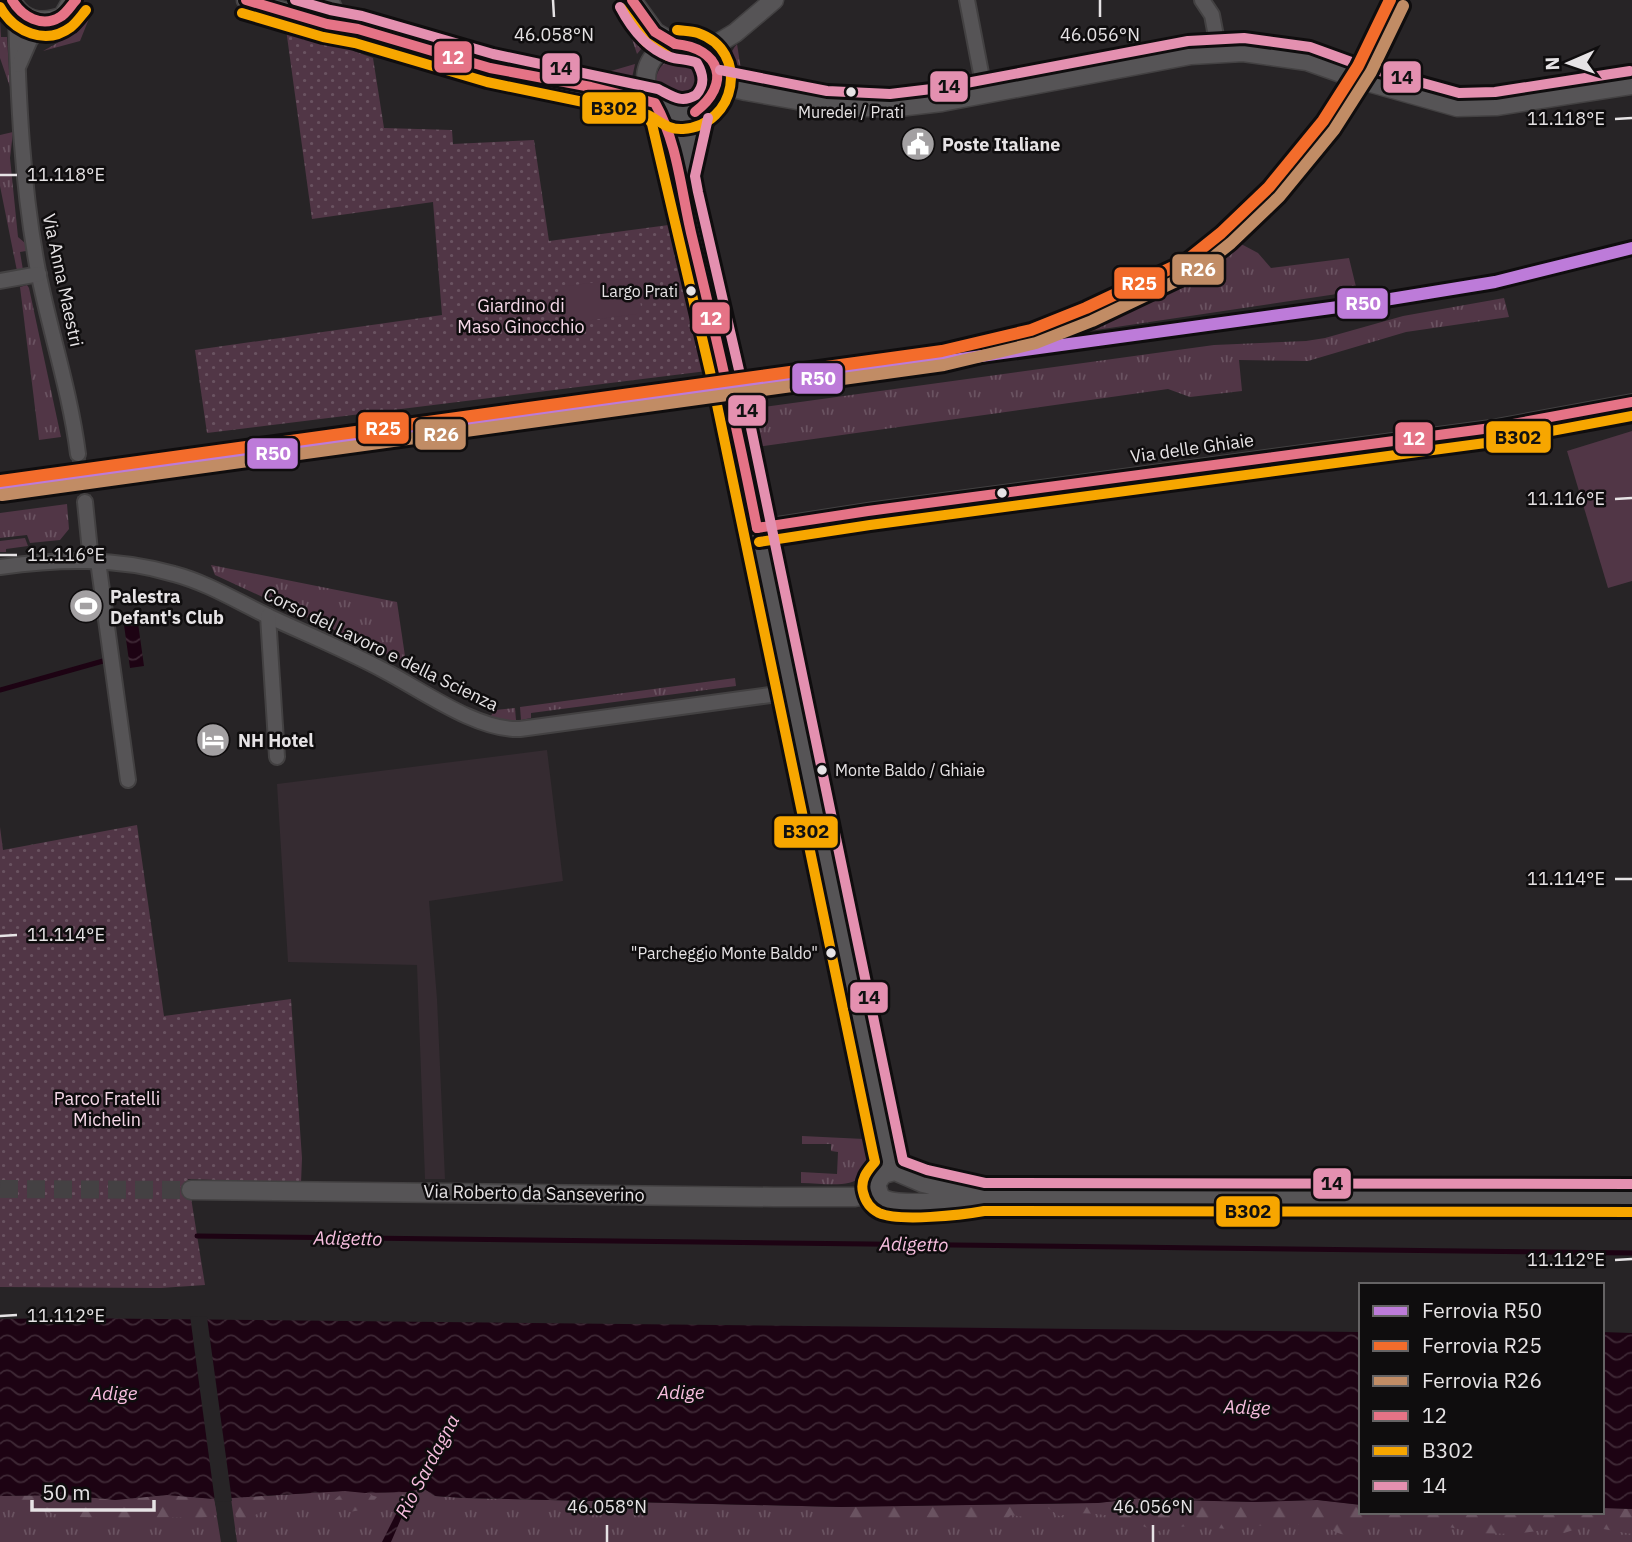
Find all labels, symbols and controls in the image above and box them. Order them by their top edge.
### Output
text: 46.058°N [514,23,594,46]
text: 46.056°N [1060,23,1140,46]
north arrow [1534,28,1604,98]
line badge: 12 [433,40,473,74]
text: 12 [442,45,464,69]
line badge: 14 [541,52,581,85]
text: 14 [550,56,572,80]
text: N [1540,56,1564,71]
line badge: 14 [1382,60,1422,94]
text: 14 [1391,65,1413,89]
line badge: 14 [929,70,969,103]
text: 14 [938,74,960,98]
marker: Muredei / Prati [844,85,858,99]
line badge: B302 [581,91,647,125]
text: B302 [591,96,637,120]
place label: Muredei / Prati [798,102,904,122]
text: 11.118°E [1527,107,1605,130]
public building icon: Poste Italiane [899,125,937,163]
place label: Poste Italiane [942,133,1060,156]
text: 11.118°E [27,163,105,186]
street label: Via Anna Maestri [38,211,88,349]
line badge: R26 [1171,253,1225,286]
text: R26 [1180,257,1216,281]
line badge: R25 [1113,266,1166,300]
text: R25 [1121,271,1157,295]
place label: Largo Prati [601,281,678,301]
marker: Largo Prati [684,284,698,298]
line badge: R50 [1336,287,1389,320]
text: R50 [1345,291,1381,315]
park label: Giardino di Maso Ginocchio [457,294,585,338]
line badge: 12 [691,301,731,335]
text: 12 [700,306,722,330]
line badge: R50 [791,362,844,395]
text: R50 [800,366,836,390]
line badge: 14 [727,394,767,427]
text: 14 [736,398,758,422]
line badge: R25 [357,411,410,445]
text: R25 [365,416,401,440]
line badge: R26 [414,418,467,451]
line badge: B302 [1485,420,1552,454]
line badge: 12 [1394,421,1434,455]
text: R26 [423,422,459,446]
text: B302 [1495,425,1541,449]
text: 12 [1403,426,1425,450]
street label: Via delle Ghiaie [1129,428,1255,468]
line badge: R50 [246,437,299,470]
text: R50 [255,441,291,465]
unlabelled marker [995,486,1009,500]
text: 11.116°E [1527,487,1605,510]
text: 11.116°E [27,543,105,566]
street label: Corso del Lavoro e della Scienza [260,582,503,716]
place label: Palestra Defant's Club [110,585,224,629]
sports icon: Palestra Defant's Club [67,587,105,625]
hotel icon: NH Hotel [194,721,232,759]
place label: NH Hotel [238,729,314,752]
place label: Monte Baldo / Ghiaie [835,760,985,780]
marker: Monte Baldo / Ghiaie [815,763,829,777]
line badge: B302 [773,815,839,849]
text: B302 [783,819,829,843]
text: 11.114°E [1527,867,1605,890]
text: 11.114°E [27,923,105,946]
place label: "Parcheggio Monte Baldo" [631,943,818,963]
marker: "Parcheggio Monte Baldo" [824,946,838,960]
line badge: 14 [849,981,889,1014]
text: 14 [858,985,880,1009]
park label: Parco Fratelli Michelin [54,1087,160,1131]
line badge: 14 [1312,1167,1352,1200]
text: 14 [1321,1171,1343,1195]
street label: Via Roberto da Sanseverino [423,1180,645,1206]
line badge: B302 [1215,1195,1281,1228]
text: B302 [1225,1199,1271,1223]
water label: Adigetto [312,1225,383,1251]
water label: Adigetto [878,1231,949,1257]
text: 11.112°E [1527,1248,1605,1271]
legend [1359,1283,1604,1514]
text: Ferrovia R50 [1422,1296,1542,1324]
text: 11.112°E [27,1304,105,1327]
text: Ferrovia R25 [1422,1331,1542,1359]
text: Ferrovia R26 [1422,1366,1542,1394]
water label: Adige [657,1380,705,1404]
water label: Adige [90,1381,138,1405]
water label: Adige [1222,1394,1271,1420]
text: 12 [1422,1401,1447,1429]
water label: Rio Sardagna [390,1410,464,1522]
text: B302 [1422,1436,1474,1464]
scale bar [32,1468,154,1512]
text: 14 [1422,1471,1447,1499]
text: 50 m [42,1478,91,1506]
text: 46.058°N [567,1495,647,1518]
text: 46.056°N [1113,1495,1193,1518]

